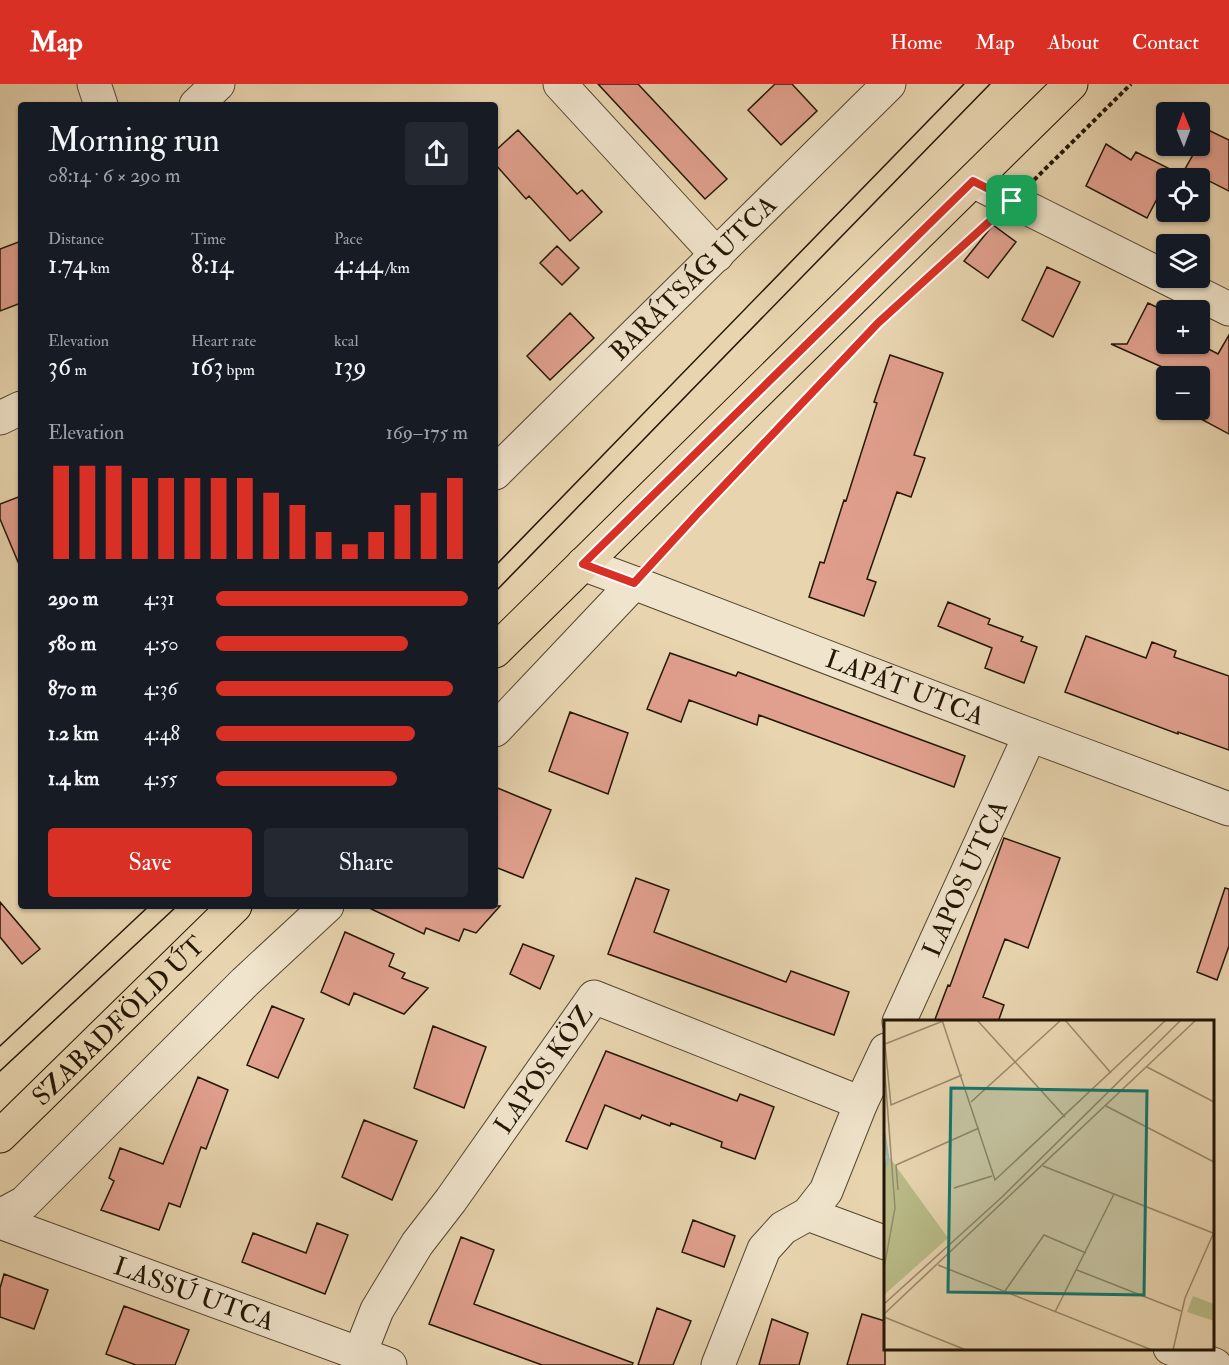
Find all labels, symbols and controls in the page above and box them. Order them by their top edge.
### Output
text: Map [30,25,83,60]
text: Home [890,29,942,56]
text: Map [975,29,1015,56]
text: About [1048,29,1099,56]
text: Contact [1132,29,1199,56]
north arrow [1156,102,1210,156]
map controls [1156,102,1210,420]
text: Morning run [48,120,220,161]
button: share [405,122,468,185]
text: 08:14 · 6 × 290 m [48,163,181,188]
button: locate [1156,168,1210,222]
pin [986,175,1037,226]
icon: arrive [995,184,1028,217]
street label: BARÁTSÁG UTCA [603,189,784,368]
text: Distance [48,229,104,249]
text: Time [191,229,226,249]
text: Pace [334,229,363,249]
button: layers [1156,234,1210,288]
text: 1.74 [48,249,87,281]
text: 8:14 [191,249,233,281]
text: 4:44 [334,249,382,281]
text: km [87,258,110,278]
text: /km [382,258,410,278]
button: + [1156,300,1210,354]
text: Elevation [48,331,109,351]
text: Heart rate [191,331,256,351]
text: kcal [334,331,359,351]
text: 36 [48,351,71,383]
text: 163 [191,351,223,383]
text: 139 [334,351,367,383]
text: m [71,360,87,380]
text: bpm [223,360,255,380]
button: − [1156,366,1210,420]
text: Elevation [48,420,124,445]
text: 169–175 m [386,420,468,445]
text: 290 m [48,586,98,611]
text: 4:31 [144,586,175,611]
text: 580 m [48,631,96,656]
text: 4:50 [144,631,179,656]
street label: LAPÁT UTCA [821,643,989,733]
text: 870 m [48,676,97,701]
text: 4:36 [144,676,178,701]
text: 1.2 km [48,721,98,746]
text: 4:48 [144,721,180,746]
text: 1.4 km [48,766,99,791]
text: 4:55 [144,766,177,791]
street label: LAPOS UTCA [916,795,1015,962]
button: Save [48,828,252,897]
button: Share [264,828,468,897]
street label: SZABADFÖLD ÚT [26,930,212,1113]
street label: LAPOS KÖZ [488,999,600,1140]
inset map [884,1020,1214,1350]
street label: LASSÚ UTCA [109,1250,279,1338]

